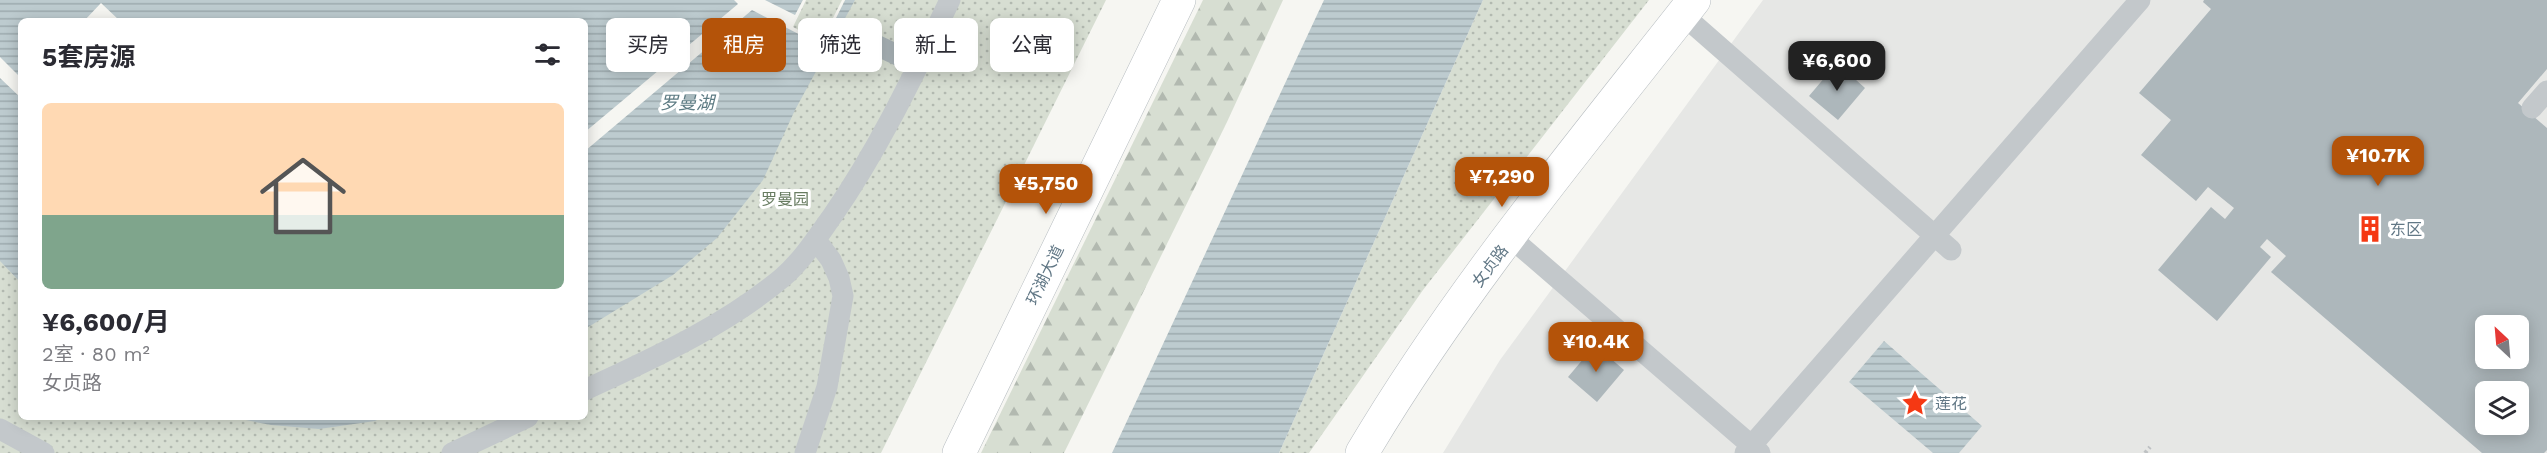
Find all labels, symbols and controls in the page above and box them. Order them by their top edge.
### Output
chip: 买房 [606,18,690,72]
chip: 租房 [702,18,786,72]
chip: 筛选 [798,18,882,72]
chip: 新上 [894,18,978,72]
chip: 公寓 [990,18,1074,72]
icon: filters [531,38,564,71]
pin: ¥6,600 [1788,41,1886,92]
text: 5套房源 [42,42,135,72]
text: ¥6,600 [1802,48,1872,72]
water label: 罗曼湖 [660,92,717,113]
pin: ¥10.7K [2329,136,2427,187]
icon: home [249,142,357,250]
text: ¥10.7K [2346,143,2410,167]
pin: ¥7,290 [1453,157,1551,208]
pin: ¥5,750 [997,164,1095,215]
text: ¥7,290 [1469,164,1535,188]
text: ¥5,750 [1014,171,1078,195]
park label: 罗曼园 [761,190,809,209]
building icon: 东区 [2355,214,2385,244]
place label: 东区 [2390,220,2422,239]
street label: 女贞路 [1468,241,1512,291]
street label: 环湖大道 [1022,242,1068,308]
text: ¥6,600/月 [42,307,170,337]
north arrow [2475,315,2529,369]
map controls [2475,315,2529,435]
pin: ¥10.4K [1547,322,1645,373]
text: ¥10.4K [1562,329,1630,353]
text: 2室 · 80 m² [42,342,150,366]
text: 女贞路 [42,371,102,395]
button: layers [2475,381,2529,435]
place icon: 莲花 [1900,388,1930,418]
place label: 莲花 [1935,394,1967,413]

